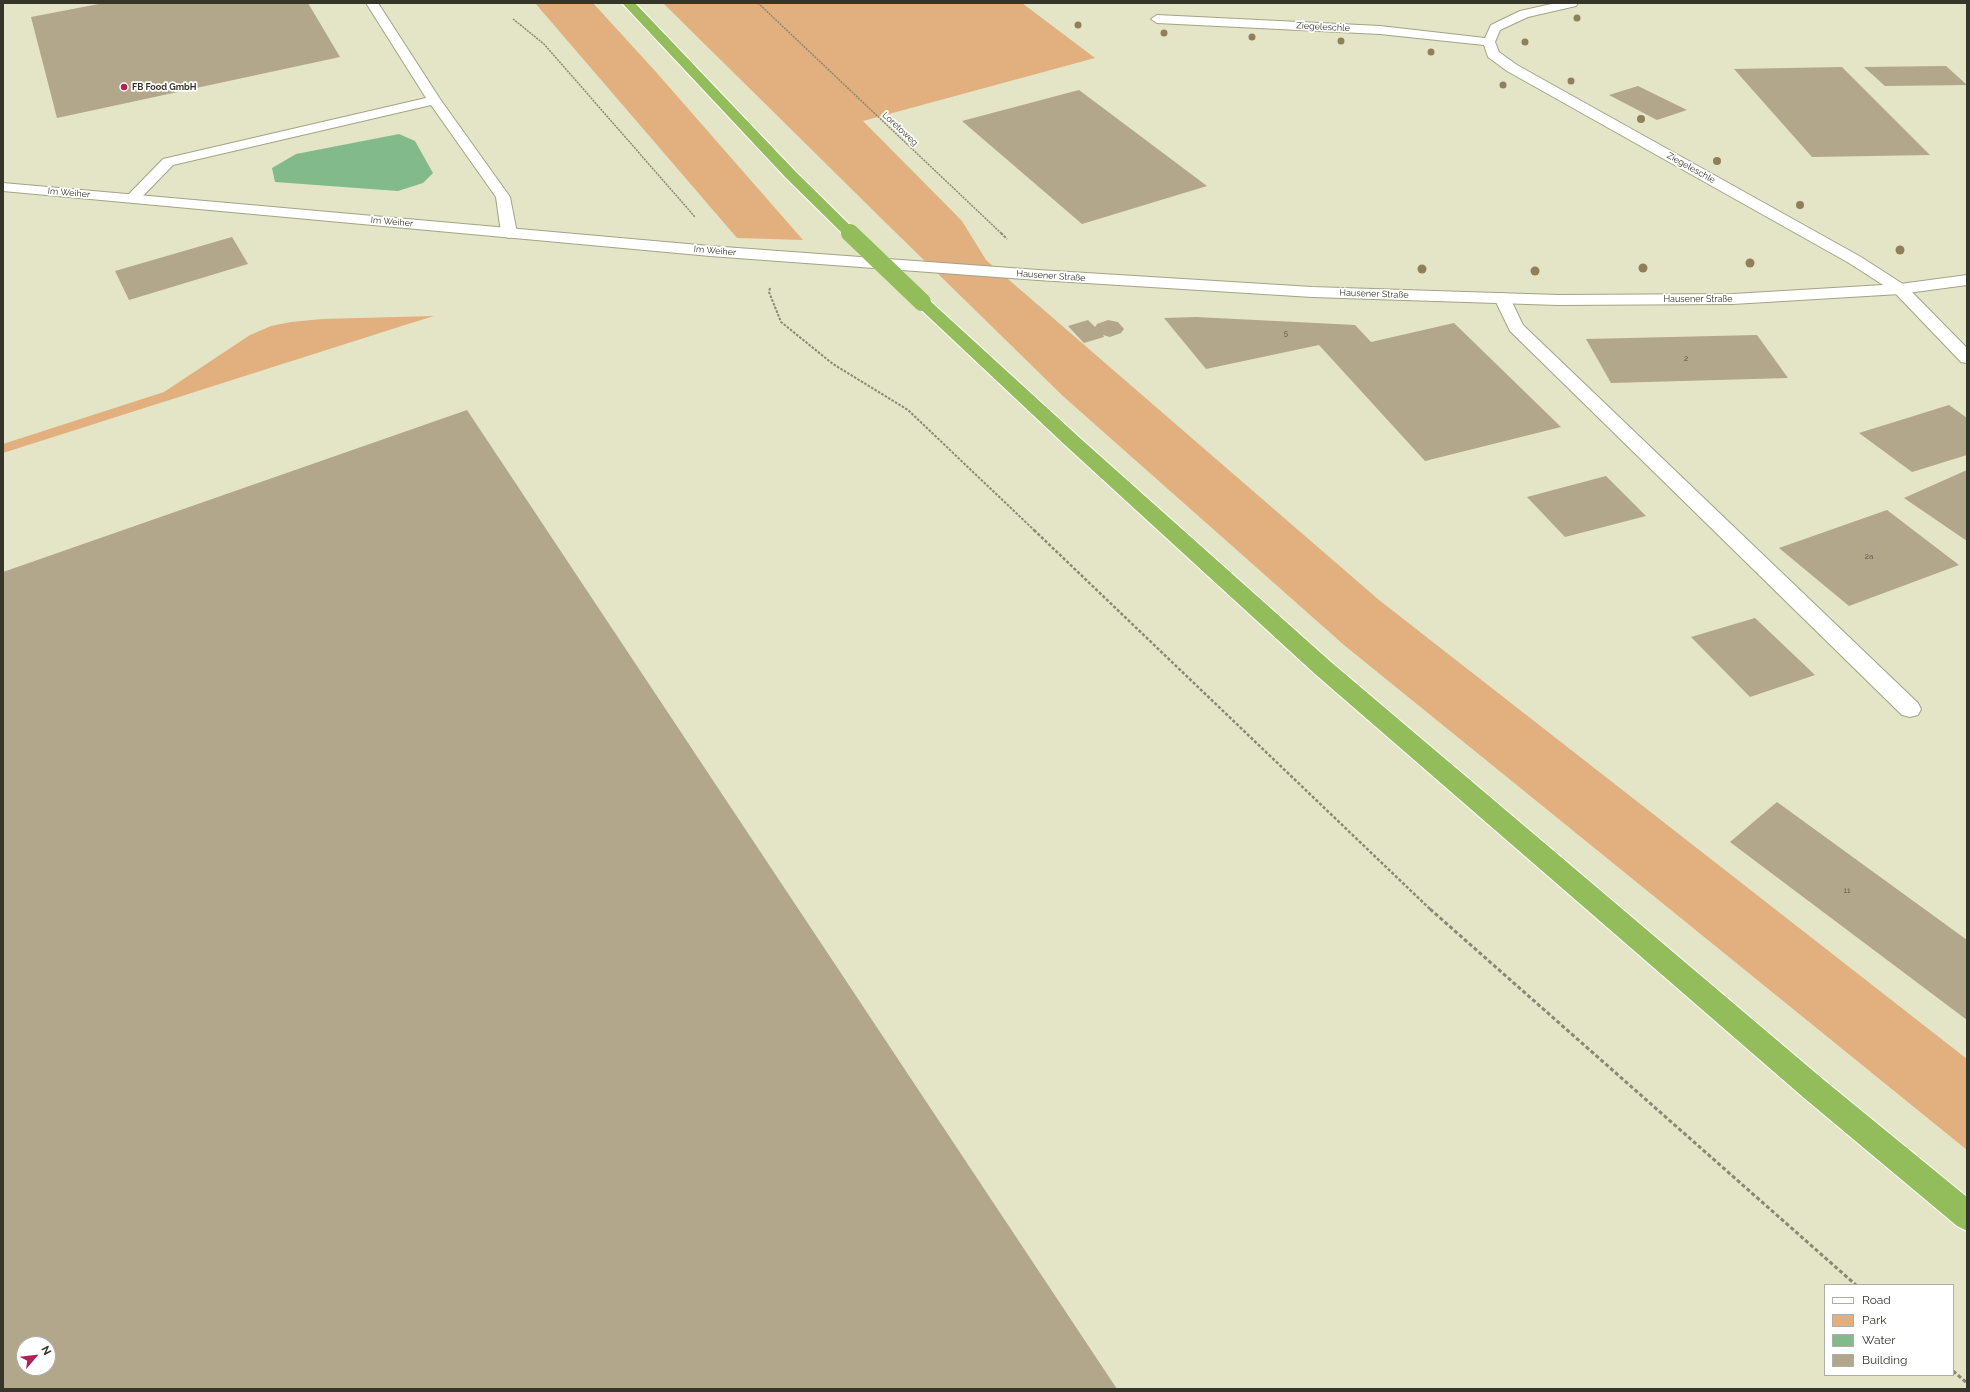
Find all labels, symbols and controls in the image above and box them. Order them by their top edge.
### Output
street label: Ziegeleschle [1296,20,1350,34]
marker: FB Food GmbH [119,82,129,92]
place label: FB Food GmbH [132,82,196,92]
street label: Loretoweg [880,110,920,148]
street label: Ziegeleschle [1665,150,1717,186]
street label: Im Weiher [47,186,91,200]
street label: Im Weiher [370,215,414,229]
street label: Im Weiher [693,244,737,258]
street label: Hausener Straße [1016,268,1086,284]
street label: Hausener Straße [1339,287,1409,301]
street label: Hausener Straße [1663,294,1733,304]
house number: 5 [1284,329,1288,339]
house number: 2 [1684,354,1688,364]
house number: 2a [1865,552,1873,562]
house number: 11 [1844,886,1850,896]
legend [1824,1284,1954,1376]
text: Road [1862,1293,1891,1307]
text: Park [1862,1313,1887,1327]
text: Water [1862,1333,1896,1347]
north arrow [16,1336,56,1376]
text: N [38,1344,54,1357]
text: Building [1862,1353,1908,1367]

